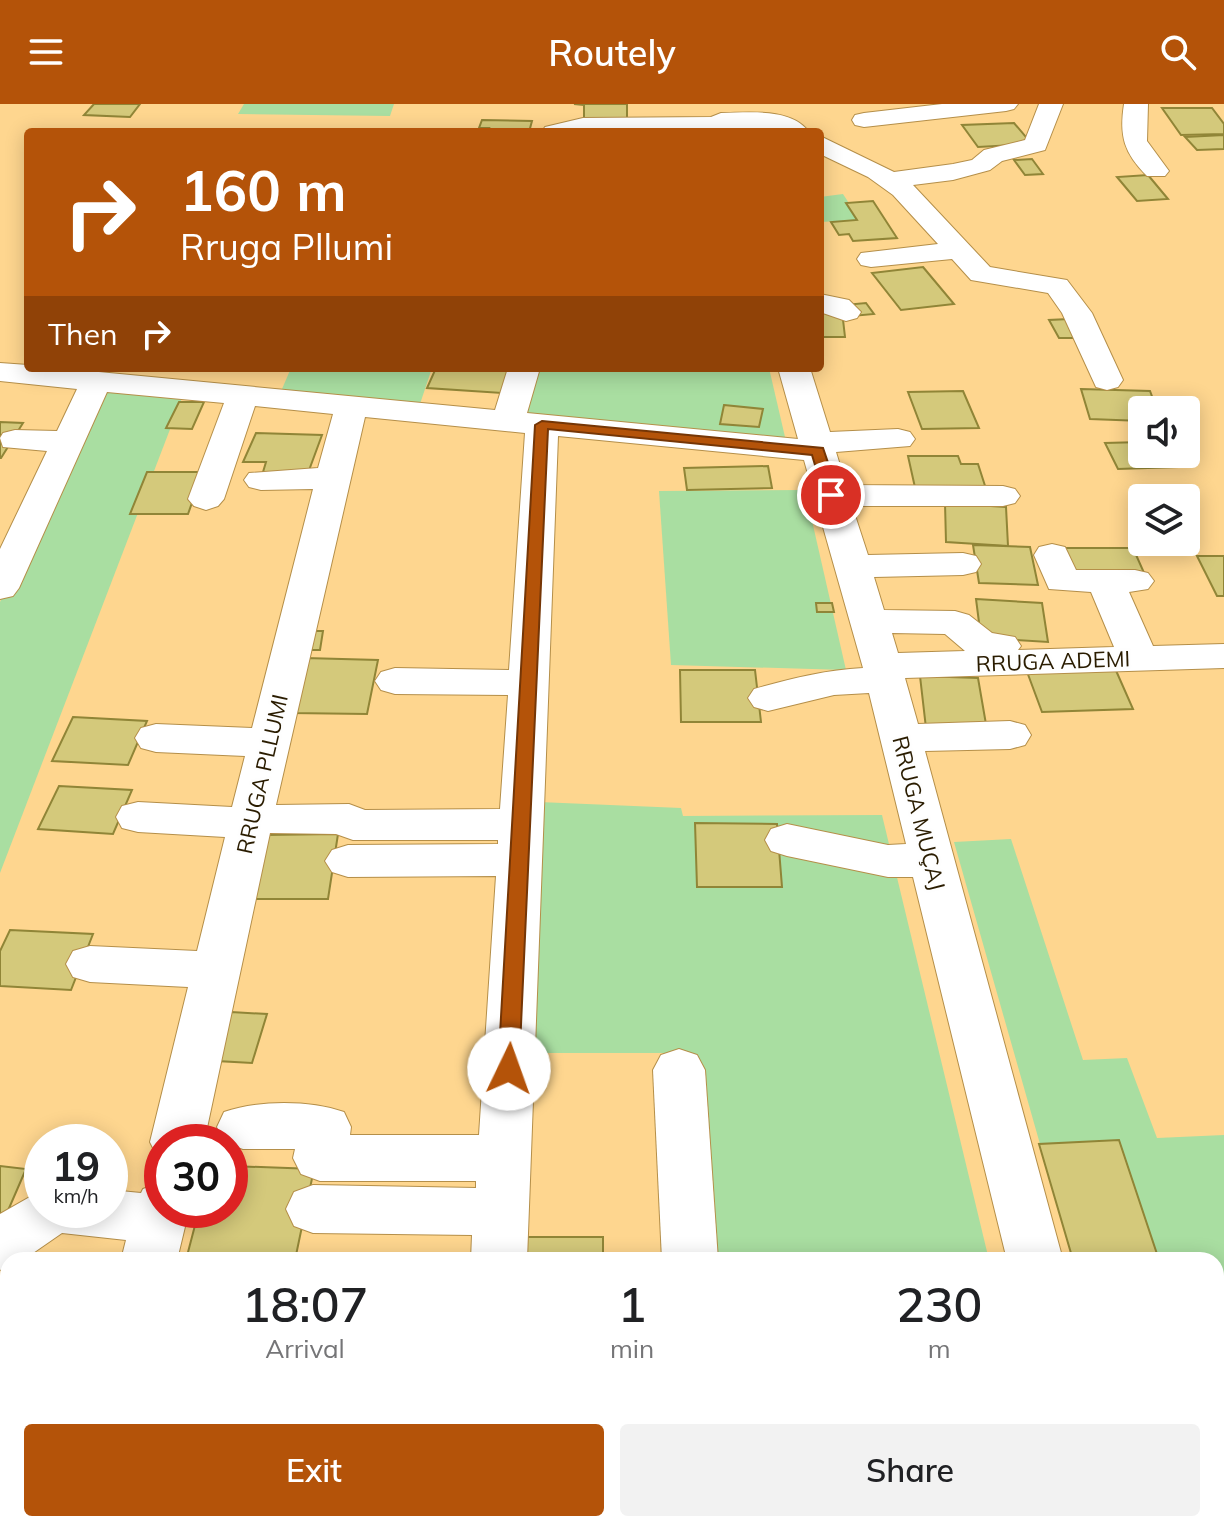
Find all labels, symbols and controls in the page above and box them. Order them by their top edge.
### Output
icon: menu [24,30,68,74]
text: Routely [548,30,676,75]
icon: search [1156,30,1200,74]
text: 160 m [180,155,347,225]
icon: right [48,160,152,264]
text: Rruga Pllumi [180,224,393,269]
icon: right [134,312,178,356]
text: Then [48,315,118,353]
map controls [1128,396,1200,556]
button: sound [1128,396,1200,468]
pin [797,461,865,529]
icon: arrive [809,473,853,517]
button: layers [1128,484,1200,556]
street label: RRUGA ADEMI [975,644,1131,678]
street label: RRUGA PLLUMI [230,692,294,856]
street label: RRUGA MUÇAJ [886,733,952,893]
position arrow [467,1027,551,1111]
speed limit sign: 30 [144,1124,248,1228]
text: 19 [52,1141,100,1191]
text: km/h [53,1183,99,1208]
text: 18:07 [242,1274,368,1334]
text: 1 [618,1274,646,1334]
text: 230 [896,1274,982,1334]
text: Arrival [265,1332,345,1365]
text: min [610,1332,654,1365]
text: m [928,1332,951,1365]
button: Exit [24,1424,604,1516]
button: Share [620,1424,1200,1516]

